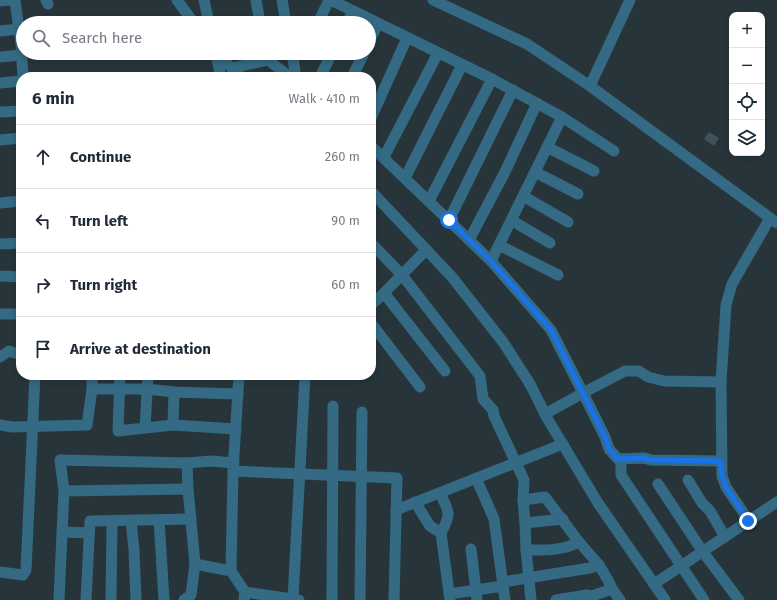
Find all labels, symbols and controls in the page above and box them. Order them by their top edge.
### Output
map controls [729,12,765,156]
button: + [729,12,765,48]
search box [16,16,376,60]
icon: search [30,27,52,49]
text: Search here [62,29,142,47]
button: − [729,48,765,84]
button: locate [729,84,765,120]
text: 6 min [32,88,75,109]
text: Walk · 410 m [289,91,360,106]
button: layers [729,120,765,156]
icon: ahead [32,146,54,168]
text: Continue [70,148,131,166]
text: 260 m [325,149,360,164]
icon: left [32,210,54,232]
route start [440,211,458,229]
text: Turn left [70,212,128,230]
text: 90 m [331,213,360,228]
icon: right [32,274,54,296]
text: Turn right [70,276,137,294]
text: 60 m [331,277,360,292]
icon: arrive [32,338,54,360]
text: Arrive at destination [70,340,211,358]
route end [739,512,757,530]

